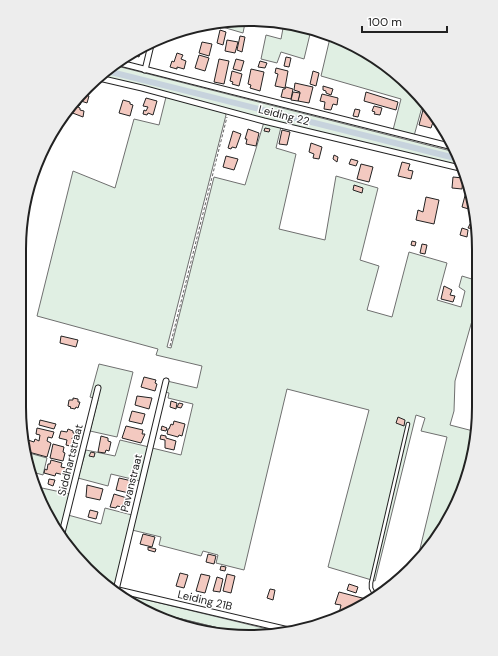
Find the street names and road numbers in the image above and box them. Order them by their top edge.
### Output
street label: Leiding 22 [257,102,311,128]
street label: Siddhartstraat [54,423,86,497]
street label: Pavanstraat [117,452,145,514]
street label: Leiding 21B [176,587,234,613]

